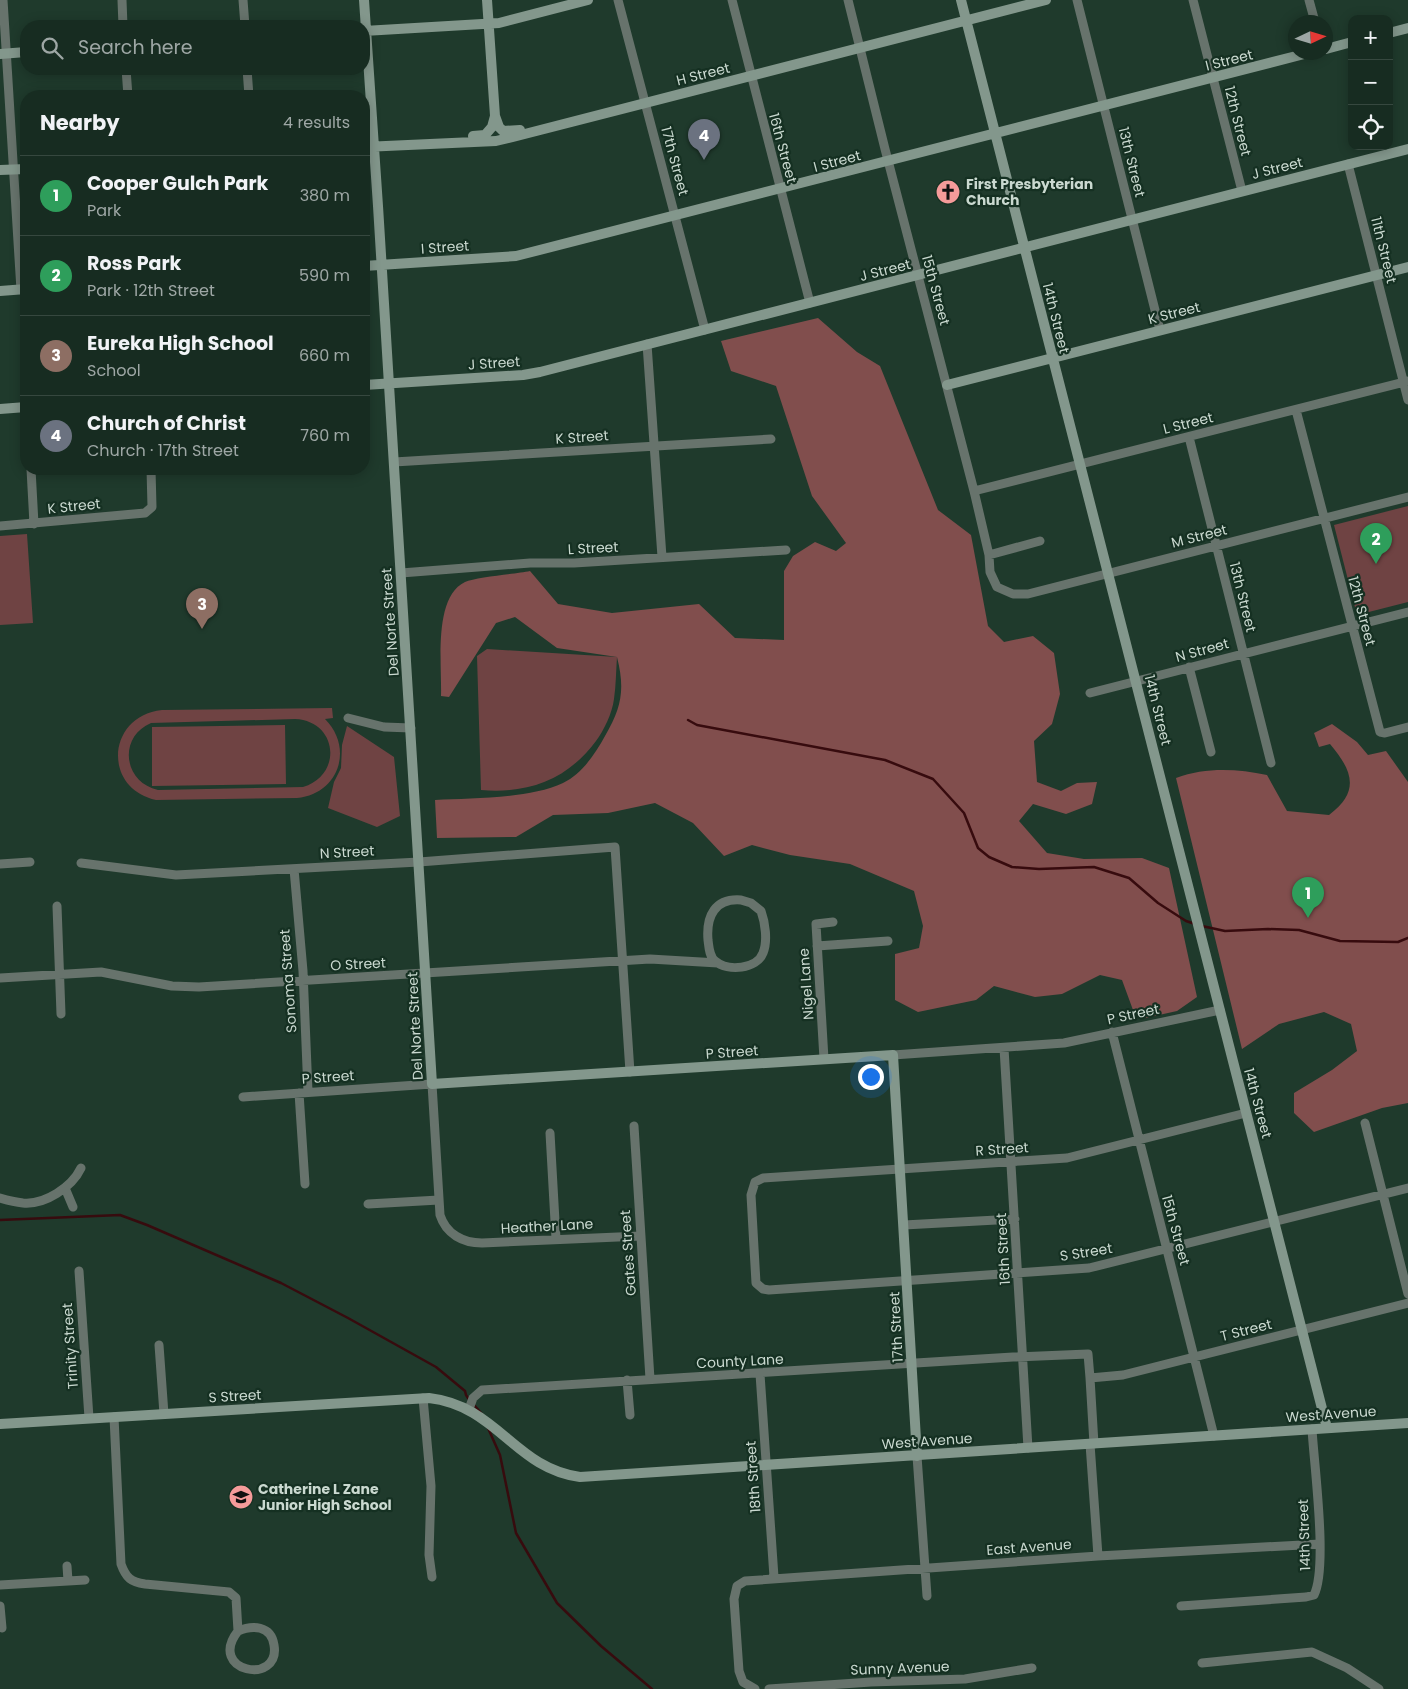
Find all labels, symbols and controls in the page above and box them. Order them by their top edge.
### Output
north arrow [1288,15,1333,60]
map controls [1348,15,1393,150]
button: + [1348,15,1393,60]
search box [20,20,370,75]
icon: search [38,34,66,62]
text: Search here [78,34,192,61]
street label: I Street [1203,44,1255,76]
street label: H Street [674,58,732,90]
button: − [1348,60,1393,105]
street label: 12th Street [1220,84,1256,158]
button: locate [1348,105,1393,150]
text: Nearby [40,108,120,137]
text: 4 results [283,111,350,134]
street label: 16th Street [764,111,802,185]
pin: 4 [688,119,720,160]
street label: 17th Street [656,124,694,198]
street label: 13th Street [1114,125,1150,199]
street label: I Street [811,145,863,177]
street label: J Street [1249,152,1305,184]
text: Cooper Gulch Park [87,170,268,197]
place label: First Presbyterian Church [966,174,1093,210]
church icon: First Presbyterian Church [935,179,961,205]
text: 1 [53,184,59,207]
text: 380 m [300,184,350,207]
text: Park [87,199,121,222]
street label: 11th Street [1366,215,1402,285]
street label: I Street [420,235,470,259]
text: Ross Park [87,250,181,277]
street label: 15th Street [917,253,955,327]
street label: J Street [857,254,913,286]
text: 2 [51,264,61,287]
text: 590 m [299,264,350,287]
text: Park · 12th Street [87,279,215,302]
street label: 14th Street [1038,281,1074,355]
street label: K Street [1146,297,1202,329]
text: Eureka High School [87,330,274,357]
text: 3 [51,344,61,367]
text: 660 m [299,344,350,367]
street label: J Street [467,351,521,375]
text: School [87,359,141,382]
street label: L Street [1161,407,1215,439]
text: Church of Christ [87,410,246,437]
text: 4 [51,424,61,447]
text: 760 m [300,424,350,447]
street label: K Street [555,425,609,449]
text: Church · 17th Street [87,439,239,462]
street label: K Street [47,493,101,519]
street label: M Street [1169,519,1229,553]
pin: 2 [1360,523,1392,564]
street label: L Street [567,537,619,559]
street label: 13th Street [1225,560,1261,634]
street label: Del Norte Street [376,567,404,677]
street label: 12th Street [1343,574,1381,648]
pin: 3 [186,588,218,629]
street label: N Street [1173,633,1231,667]
street label: 14th Street [1140,673,1176,747]
street label: N Street [319,841,375,863]
pin: 1 [1292,877,1324,918]
street label: Sonoma Street [274,929,302,1033]
street label: Nigel Lane [793,947,818,1020]
street label: O Street [330,953,386,975]
street label: Del Norte Street [402,971,428,1081]
street label: P Street [1105,999,1161,1029]
street label: P Street [705,1040,759,1064]
your location [858,1064,884,1090]
street label: P Street [301,1065,355,1089]
street label: 14th Street [1239,1066,1277,1140]
street label: R Street [975,1137,1029,1161]
street label: 15th Street [1157,1193,1195,1267]
street label: Gates Street [615,1209,641,1297]
street label: 16th Street [991,1212,1015,1286]
street label: Heather Lane [500,1214,594,1238]
street label: S Street [1058,1238,1114,1266]
street label: 17th Street [884,1291,908,1363]
street label: Trinity Street [57,1302,83,1390]
street label: T Street [1218,1314,1274,1346]
street label: County Lane [696,1349,785,1373]
street label: S Street [208,1385,262,1407]
street label: West Avenue [1285,1401,1377,1427]
street label: West Avenue [881,1428,973,1454]
street label: 18th Street [741,1440,765,1514]
place label: Catherine L Zane Junior High School [258,1479,392,1515]
school or university icon: Catherine L Zane Junior High School [228,1484,254,1510]
street label: 14th Street [1293,1499,1315,1571]
street label: East Avenue [986,1534,1073,1560]
street label: Sunny Avenue [850,1656,950,1680]

